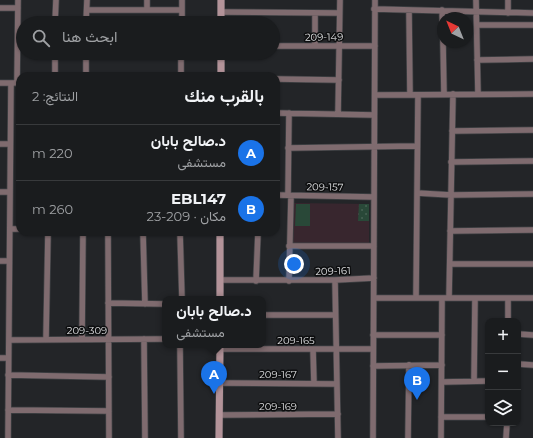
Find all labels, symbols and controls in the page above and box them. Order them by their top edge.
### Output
north arrow [437,12,473,48]
search box [16,16,280,60]
icon: search [30,27,52,49]
text: ابحث هنا [62,27,117,46]
street label: 209-149 [305,30,343,44]
text: بالقرب منك [185,86,264,106]
text: النتائج: 2 [32,88,78,104]
text: د.صالح بابان [151,131,226,150]
text: 220 m [32,145,73,161]
text: A [246,145,256,161]
text: مستشفى [178,154,226,170]
street label: 209-157 [306,180,344,194]
text: EBL147 [171,189,226,208]
text: 260 m [32,201,73,217]
text: B [246,201,256,217]
text: مكان · 209-23 [147,208,226,224]
your location [284,254,304,274]
street label: 209-161 [315,264,351,278]
popup [162,296,266,348]
text: د.صالح بابان [176,301,252,320]
map controls [485,318,521,426]
button: + [485,318,521,354]
street label: 209-309 [67,324,107,337]
text: مستشفى [176,324,225,340]
street label: 209-165 [277,334,315,347]
button: − [485,354,521,390]
pin: A [201,361,227,394]
pin: B [404,367,430,400]
street label: 209-167 [259,368,297,381]
button: layers [485,390,521,426]
street label: 209-169 [259,400,297,413]

